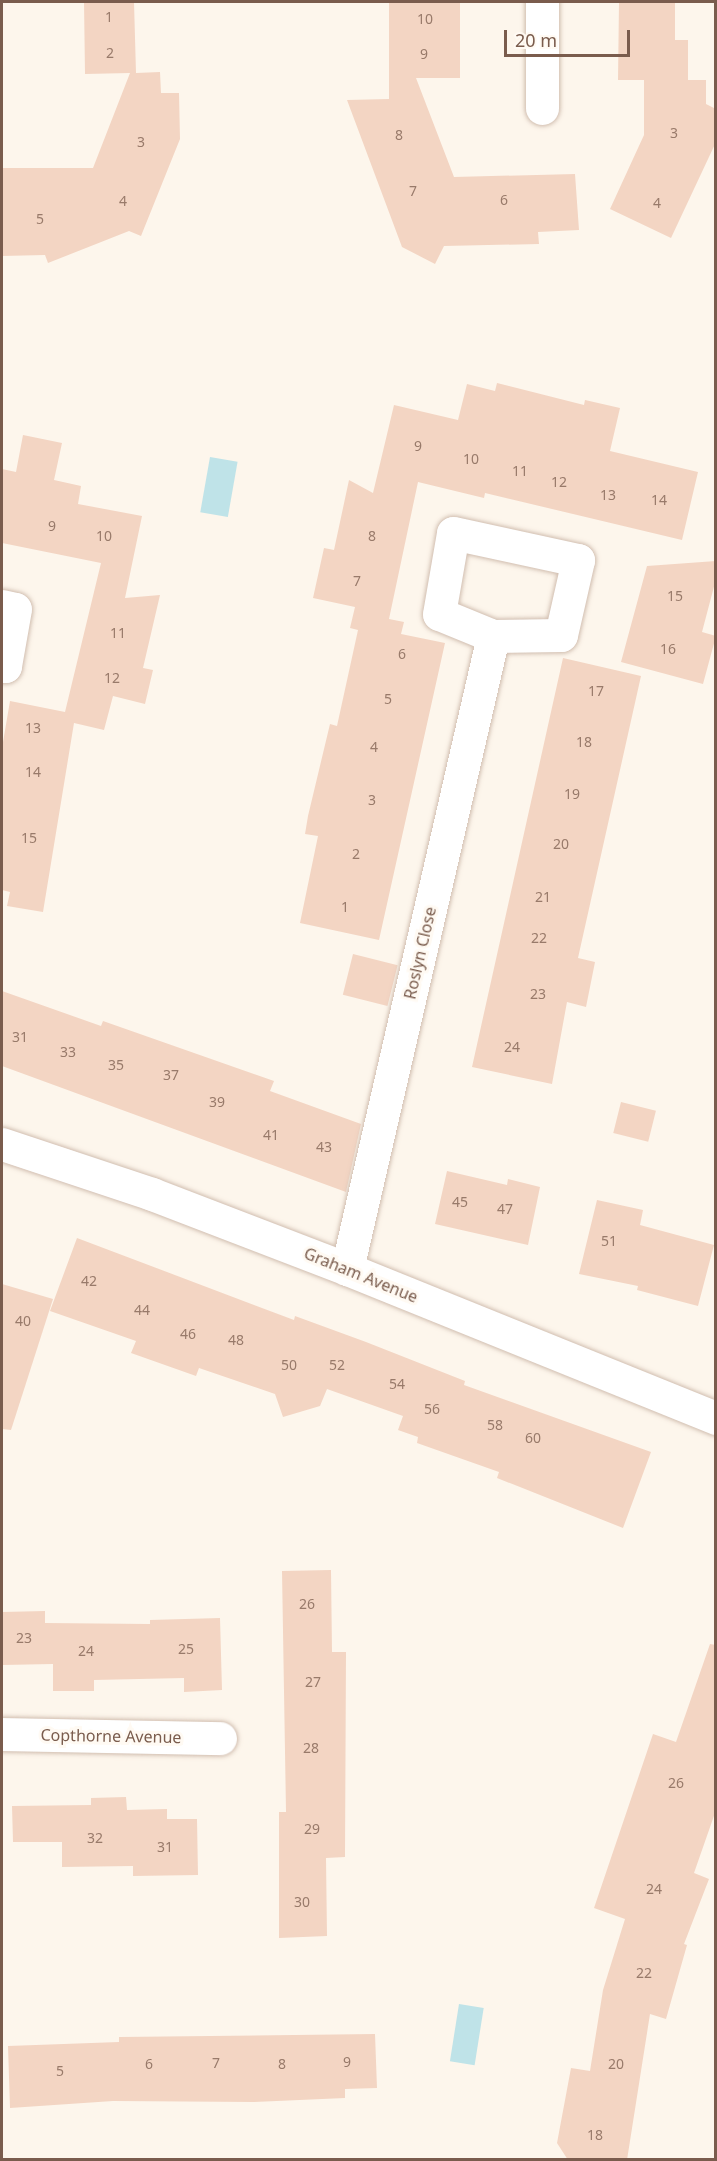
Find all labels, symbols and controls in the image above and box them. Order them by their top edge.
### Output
house number: 1 [105,9,113,25]
house number: 10 [417,11,433,27]
scale bar [507,18,633,56]
text: 20 m [515,28,557,52]
house number: 2 [106,45,114,61]
house number: 9 [420,46,428,62]
house number: 3 [670,125,678,141]
house number: 8 [395,127,403,143]
house number: 3 [137,134,145,150]
house number: 7 [409,183,417,199]
house number: 6 [500,192,508,208]
house number: 4 [119,193,127,209]
house number: 4 [653,195,661,211]
house number: 5 [36,211,44,227]
house number: 9 [414,438,422,454]
house number: 10 [463,451,479,467]
house number: 11 [512,463,528,479]
house number: 12 [551,474,567,490]
house number: 13 [600,487,616,503]
house number: 14 [651,492,667,508]
house number: 9 [48,518,56,534]
house number: 10 [96,528,112,544]
house number: 8 [368,528,376,544]
house number: 7 [353,573,361,589]
house number: 15 [667,588,683,604]
house number: 11 [110,625,126,641]
house number: 16 [660,641,676,657]
house number: 6 [398,646,406,662]
house number: 12 [104,670,120,686]
house number: 17 [588,683,604,699]
house number: 5 [384,691,392,707]
house number: 13 [25,720,41,736]
house number: 18 [576,734,592,750]
house number: 4 [370,739,378,755]
house number: 14 [25,764,41,780]
house number: 19 [564,786,580,802]
house number: 3 [368,792,376,808]
house number: 15 [21,830,37,846]
house number: 20 [553,836,569,852]
house number: 2 [352,846,360,862]
house number: 21 [535,889,551,905]
house number: 1 [341,899,349,915]
street label: Roslyn Close [400,905,440,1001]
house number: 22 [531,930,547,946]
house number: 23 [530,986,546,1002]
house number: 31 [12,1029,28,1045]
house number: 24 [504,1039,520,1055]
house number: 33 [60,1044,76,1060]
house number: 35 [108,1057,124,1073]
house number: 37 [163,1067,179,1083]
house number: 39 [209,1094,225,1110]
house number: 41 [263,1127,279,1143]
house number: 43 [316,1139,332,1155]
house number: 45 [452,1194,468,1210]
house number: 47 [497,1201,513,1217]
house number: 51 [601,1233,617,1249]
street label: Graham Avenue [301,1243,421,1307]
house number: 42 [81,1273,97,1289]
house number: 44 [134,1302,150,1318]
house number: 40 [15,1313,31,1329]
house number: 46 [180,1326,196,1342]
house number: 48 [228,1332,244,1348]
house number: 50 [281,1357,297,1373]
house number: 52 [329,1357,345,1373]
house number: 54 [389,1376,405,1392]
house number: 56 [424,1401,440,1417]
house number: 58 [487,1417,503,1433]
house number: 60 [525,1430,541,1446]
house number: 26 [299,1596,315,1612]
house number: 23 [16,1630,32,1646]
house number: 25 [178,1641,194,1657]
house number: 24 [78,1643,94,1659]
house number: 27 [305,1674,321,1690]
street label: Copthorne Avenue [40,1725,182,1747]
house number: 28 [303,1740,319,1756]
house number: 26 [668,1775,684,1791]
house number: 29 [304,1821,320,1837]
house number: 32 [87,1830,103,1846]
house number: 31 [157,1839,173,1855]
house number: 24 [646,1881,662,1897]
house number: 30 [294,1894,310,1910]
house number: 22 [636,1965,652,1981]
house number: 9 [343,2054,351,2070]
house number: 7 [212,2055,220,2071]
house number: 6 [145,2056,153,2072]
house number: 8 [278,2056,286,2072]
house number: 20 [608,2056,624,2072]
house number: 5 [56,2063,64,2079]
house number: 18 [587,2127,603,2143]

